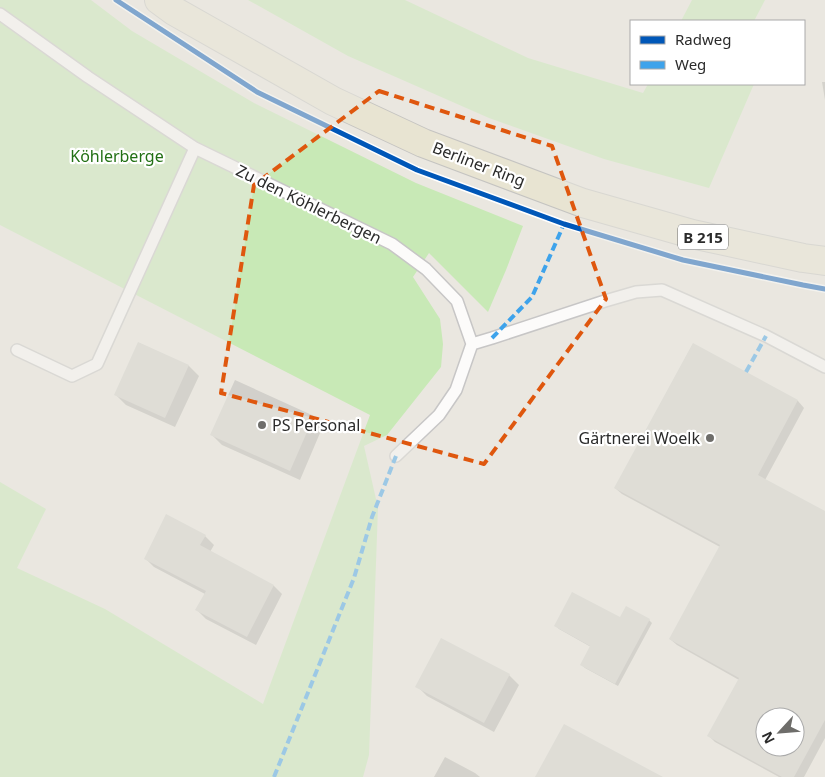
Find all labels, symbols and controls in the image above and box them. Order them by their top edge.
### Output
legend [630,20,805,85]
text: Radweg [675,29,731,49]
text: Weg [675,54,706,74]
street label: Berliner Ring [429,136,529,192]
park label: Köhlerberge [70,145,164,167]
street label: Zu den Köhlerbergen [233,159,385,249]
road number: B 215 [678,224,728,250]
place label: PS Personal [272,414,360,436]
marker: PS Personal [256,419,268,431]
place label: Gärtnerei Woelk [579,427,700,449]
marker: Gärtnerei Woelk [704,432,716,444]
north arrow [755,707,805,757]
text: N [757,729,779,747]

